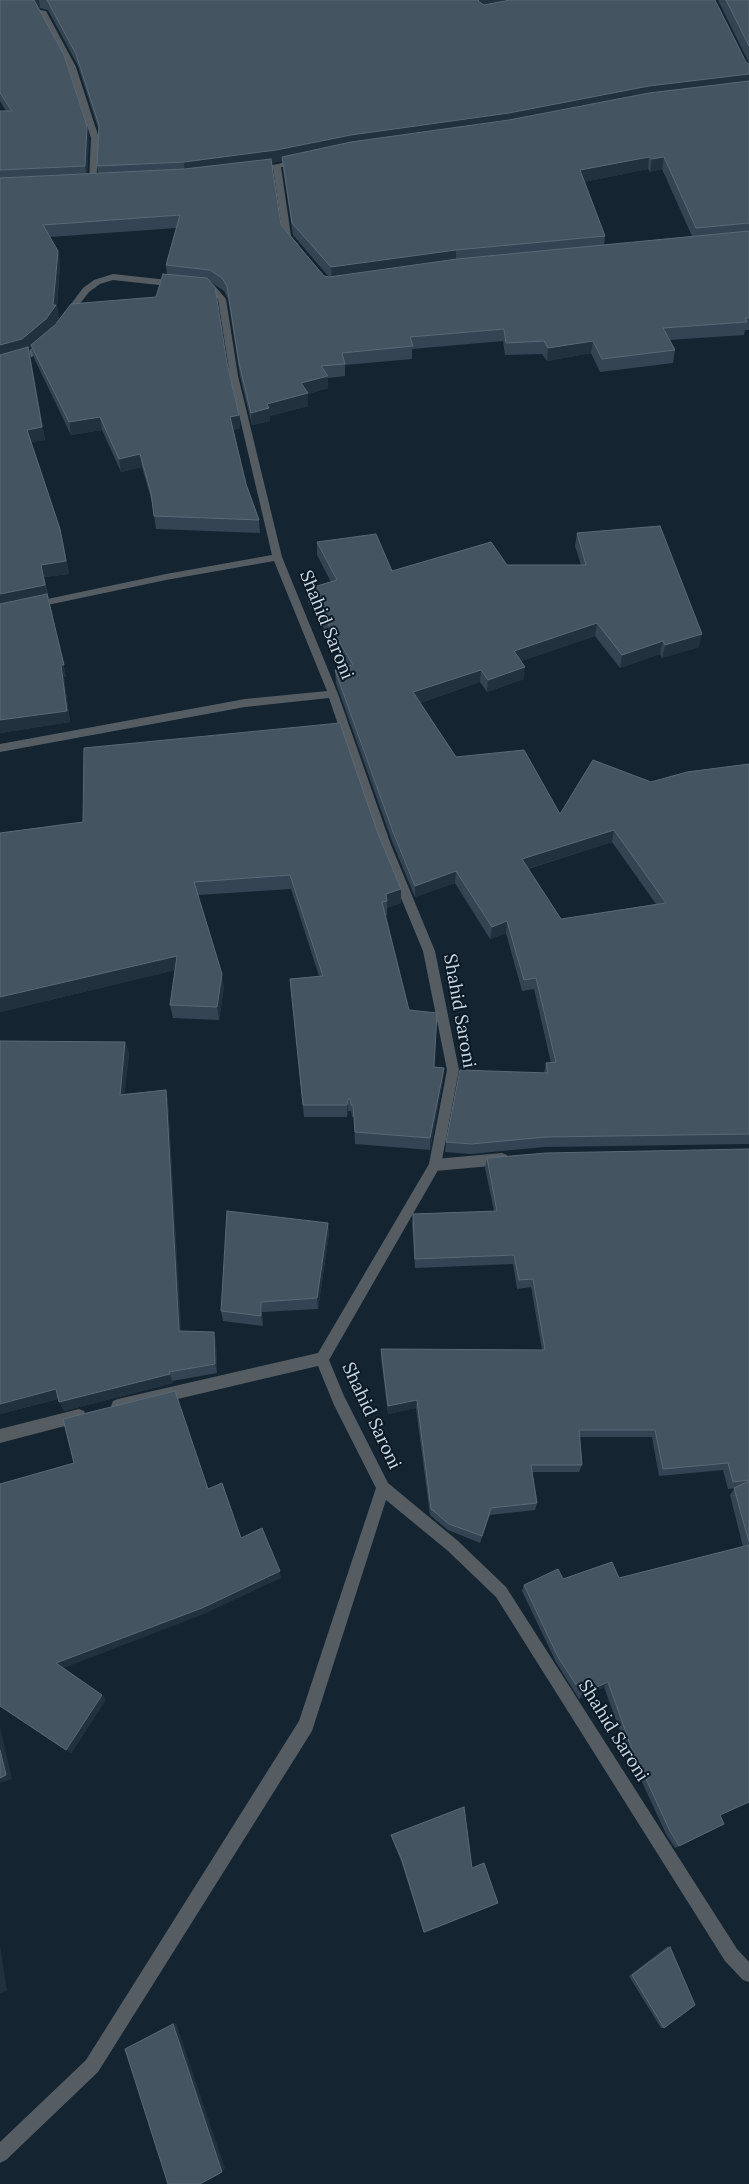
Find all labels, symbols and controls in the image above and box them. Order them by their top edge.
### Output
street label: Shahid Saroni [294,568,358,682]
street label: Shahid Saroni [438,952,480,1070]
street label: Shahid Saroni [337,1359,405,1473]
street label: Shahid Saroni [573,1676,653,1786]

